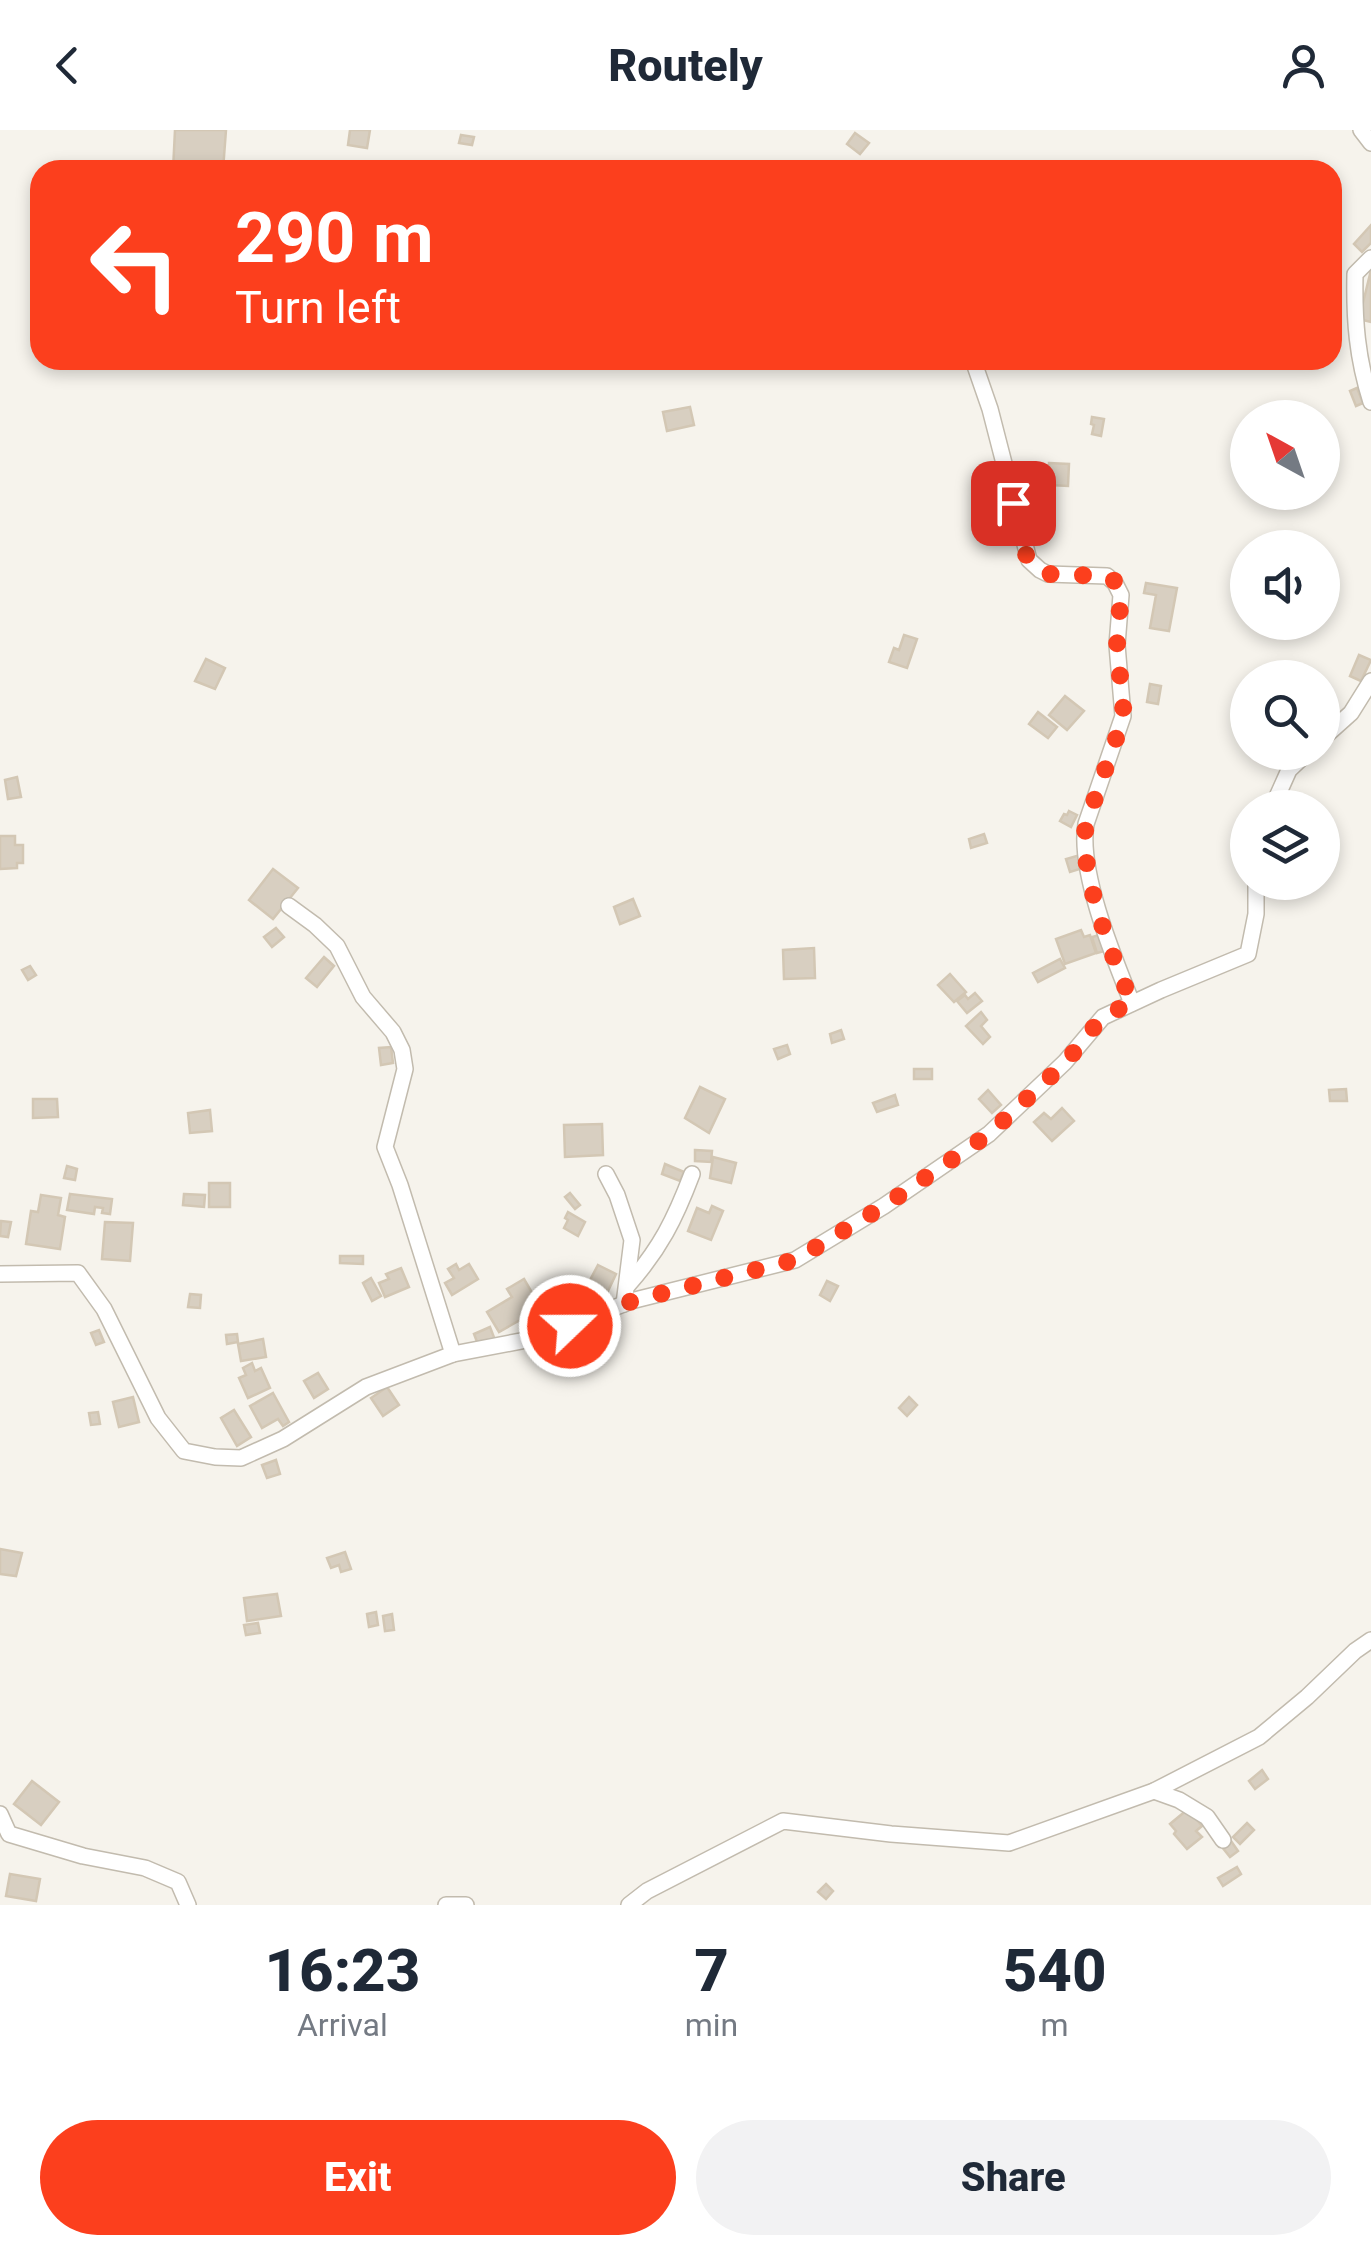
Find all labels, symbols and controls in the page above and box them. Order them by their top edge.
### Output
icon: back [40,38,95,93]
icon: person [1276,38,1331,93]
text: Routely [608,39,763,92]
text: 290 m [235,197,434,279]
icon: left [70,200,200,330]
text: Turn left [235,281,401,334]
north arrow [1230,400,1340,510]
map controls [1230,400,1340,900]
pin [971,461,1056,546]
icon: arrive [986,476,1041,531]
button: sound [1230,530,1340,640]
button: search [1230,660,1340,770]
button: layers [1230,790,1340,900]
position arrow [518,1274,622,1378]
text: 16:23 [264,1935,420,2006]
text: 7 [694,1935,729,2006]
text: 540 [1003,1935,1107,2006]
text: Arrival [297,2006,388,2044]
text: min [685,2006,738,2044]
text: m [1041,2006,1069,2044]
button: Exit [40,2120,676,2235]
button: Share [696,2120,1331,2235]

